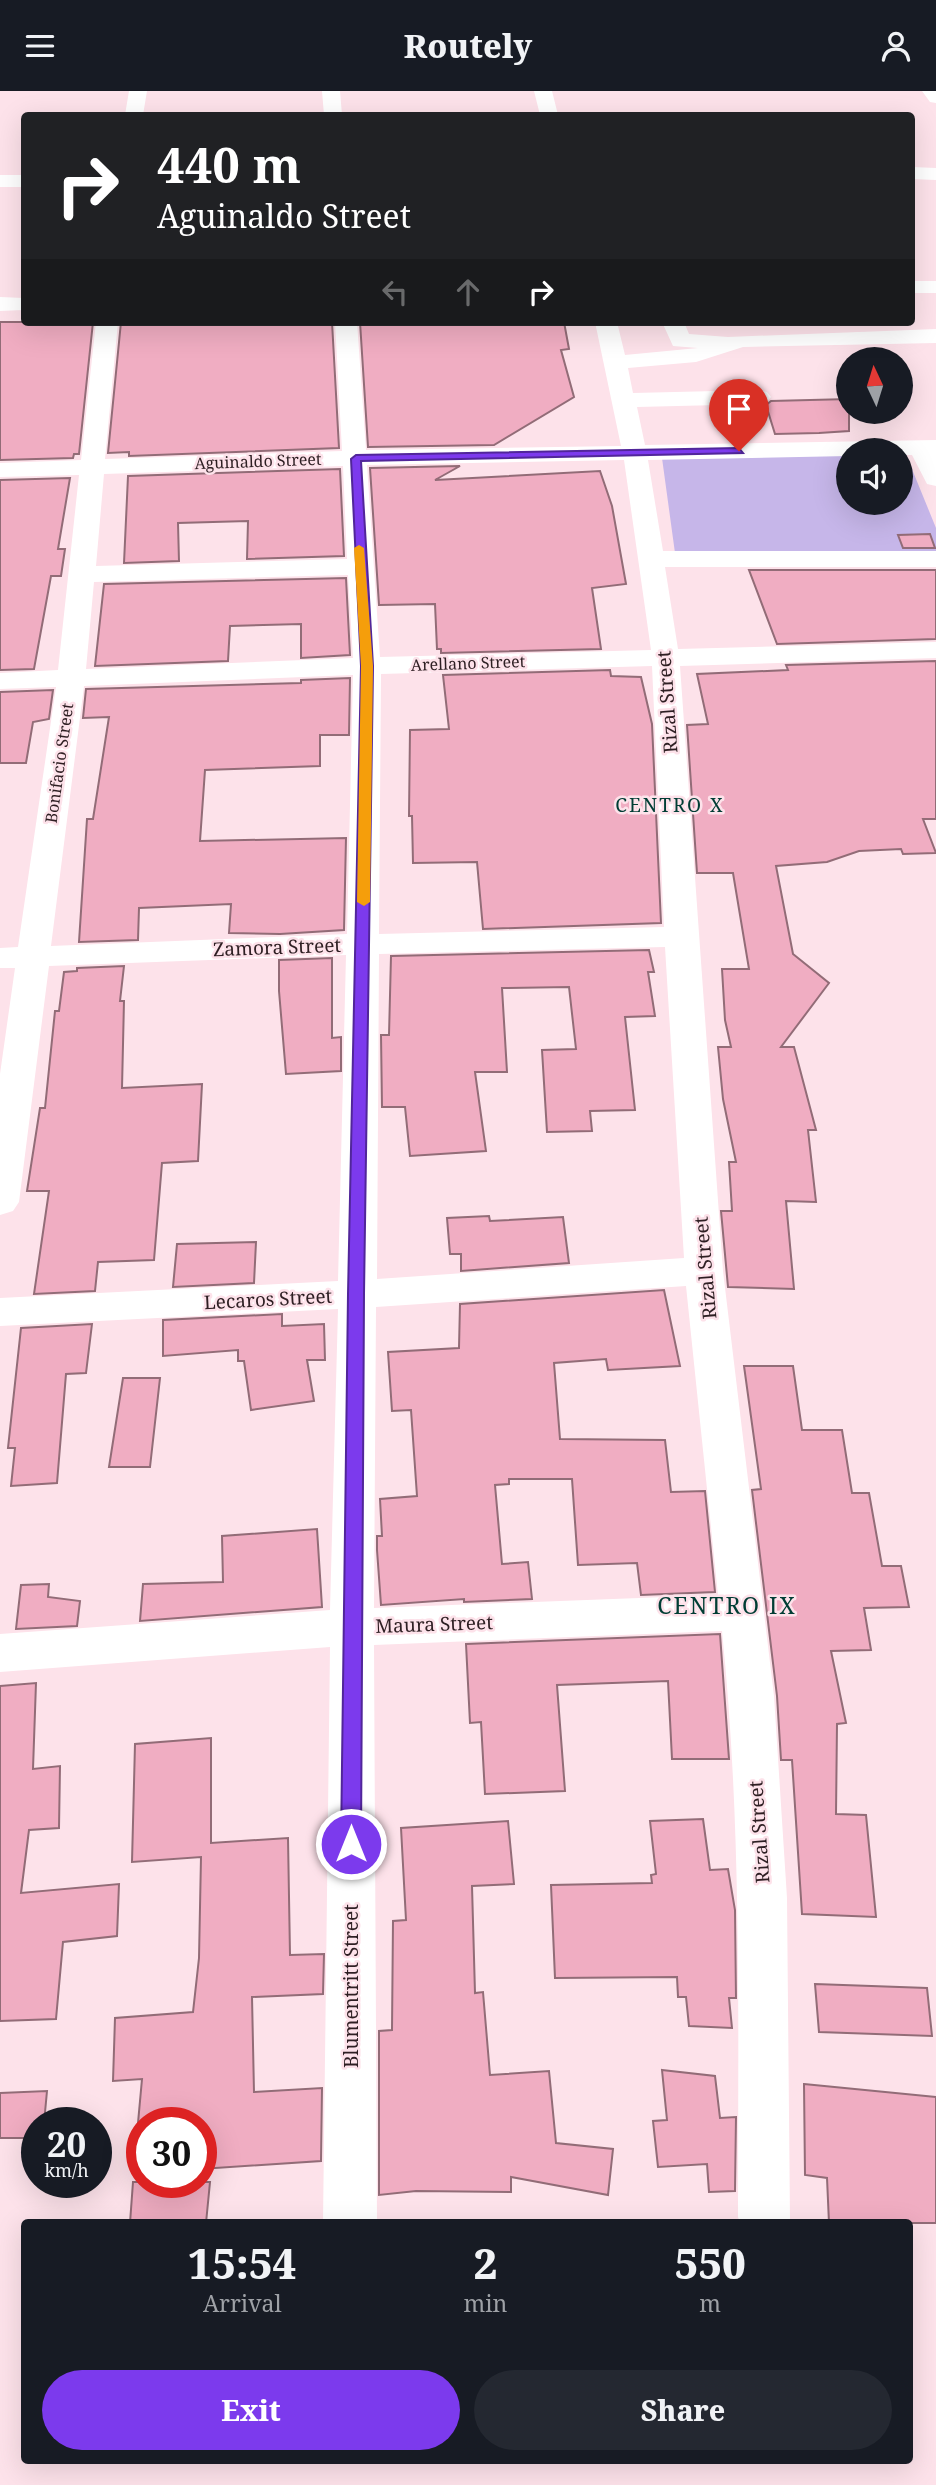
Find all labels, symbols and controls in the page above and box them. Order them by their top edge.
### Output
text: Routely [404,24,532,67]
icon: menu [21,27,59,65]
icon: person [877,27,915,65]
text: 440 m [157,131,301,197]
icon: right [42,140,133,231]
text: Aguinaldo Street [157,194,411,237]
icon: left [376,273,414,311]
icon: ahead [449,273,487,311]
icon: right [522,273,560,311]
north arrow [836,347,914,423]
map controls [836,347,913,515]
pin [709,379,769,451]
icon: arrive [720,390,758,428]
button: sound [836,438,913,515]
street label: Aguinaldo Street [194,448,322,474]
street label: Arellano Street [410,650,526,676]
street label: Rizal Street [650,650,684,754]
street label: Bonifacio Street [40,701,78,824]
district label: CENTRO X [615,792,725,818]
street label: Zamora Street [213,932,342,962]
street label: Rizal Street [688,1215,722,1320]
street label: Lecaros Street [203,1283,333,1315]
district label: CENTRO IX [657,1589,797,1621]
street label: Maura Street [375,1609,494,1639]
street label: Rizal Street [742,1780,776,1884]
position arrow [314,1807,388,1881]
street label: Blumentritt Street [338,1904,364,2068]
speed limit sign: 30 [126,2107,217,2198]
text: 20 [47,2120,86,2167]
text: km/h [44,2158,89,2182]
text: 15:54 [188,2234,296,2291]
text: 2 [474,2234,497,2291]
text: 550 [674,2234,746,2291]
text: Arrival [203,2287,282,2319]
text: min [463,2287,507,2319]
text: m [699,2287,721,2319]
button: Exit [42,2370,460,2450]
button: Share [474,2370,892,2450]

